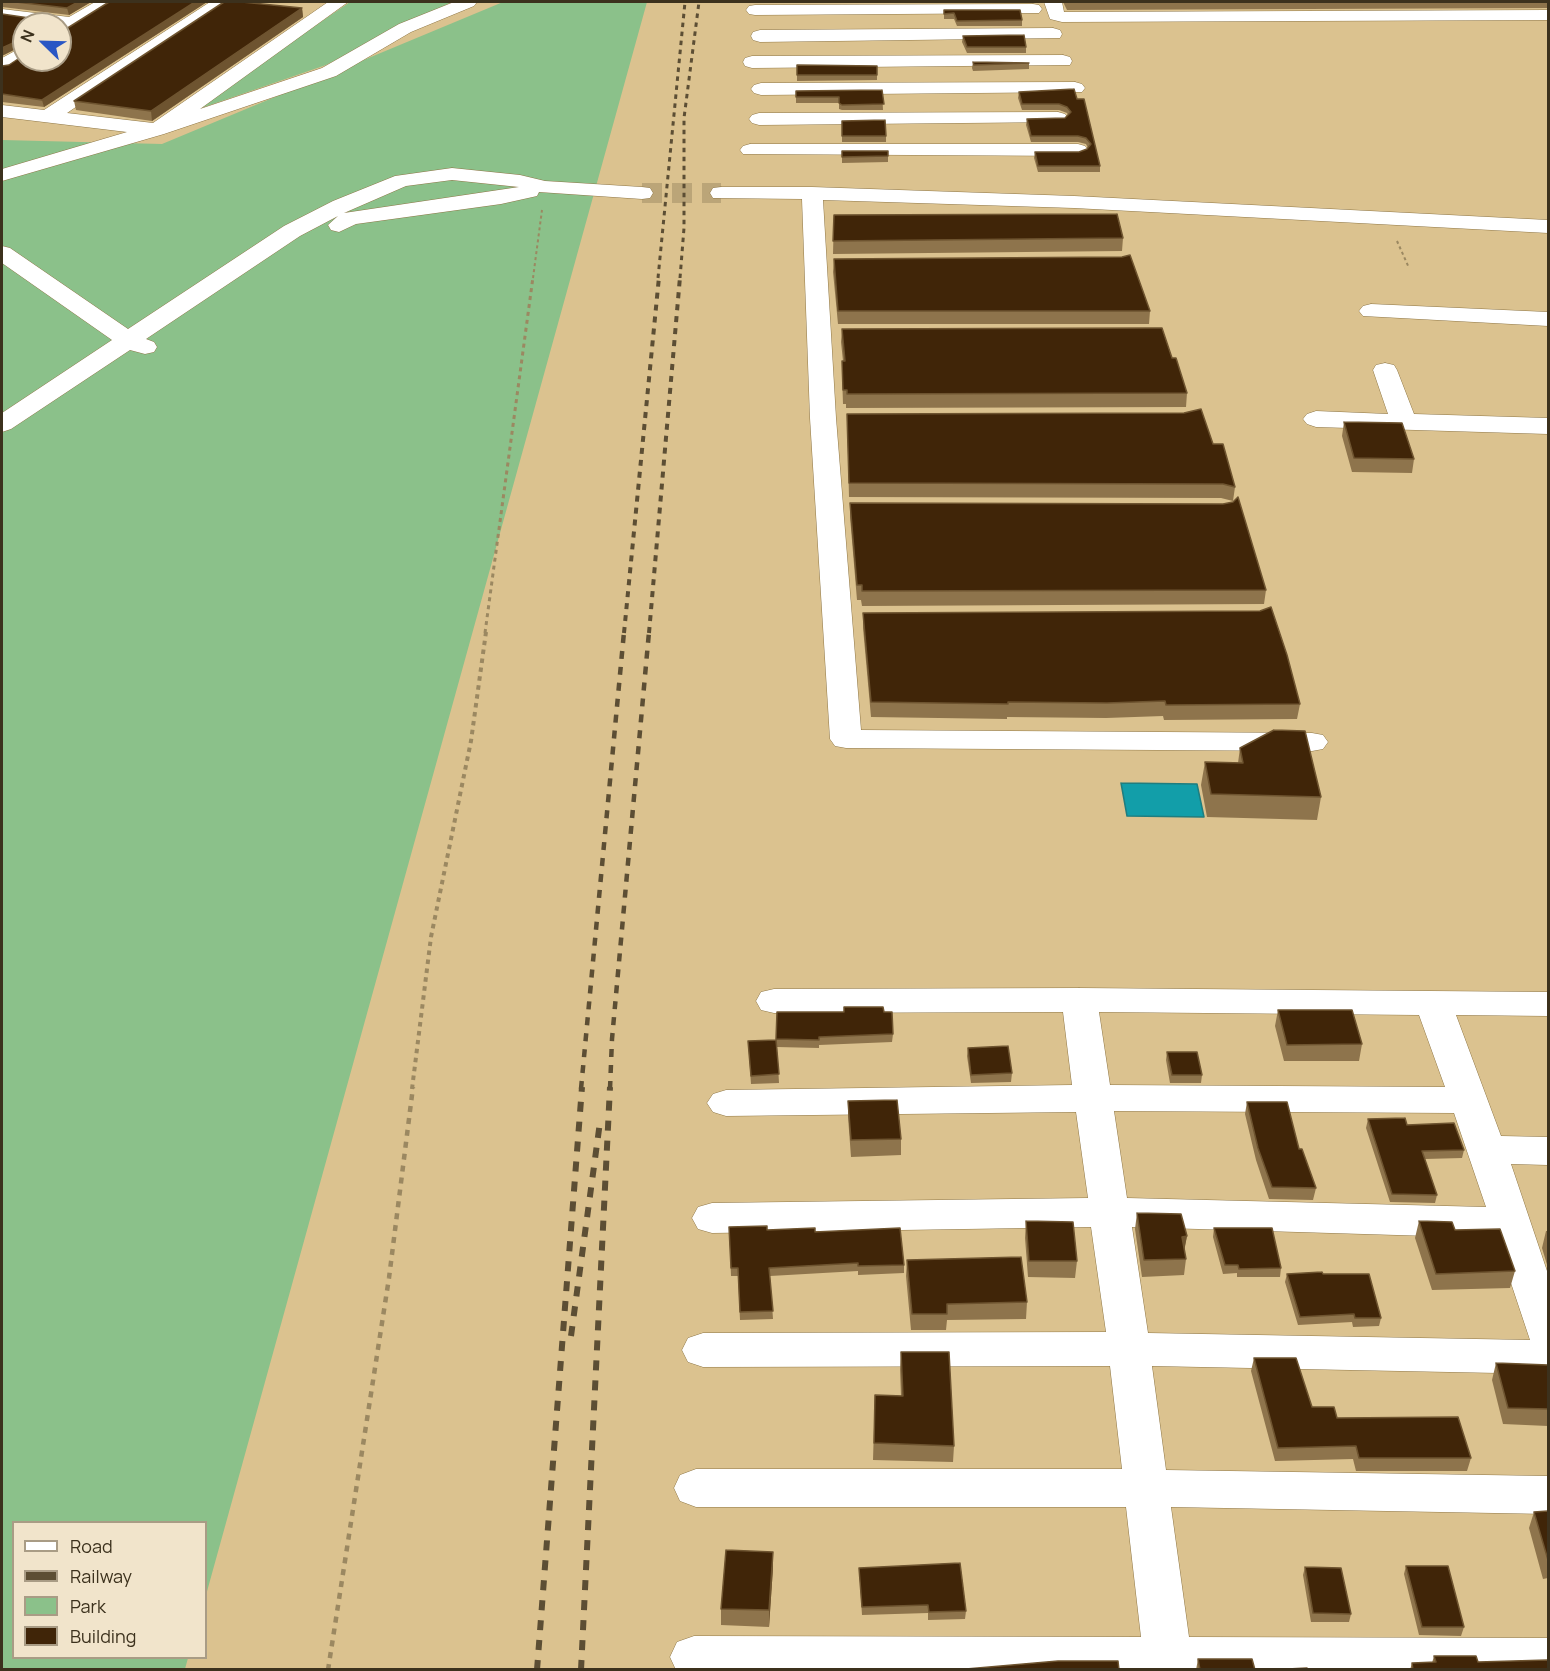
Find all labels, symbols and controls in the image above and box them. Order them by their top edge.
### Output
north arrow [12,12,72,72]
text: N [15,26,40,45]
legend [12,1521,207,1659]
text: Road [70,1534,113,1558]
text: Railway [70,1564,132,1588]
text: Park [70,1594,106,1618]
text: Building [70,1624,136,1648]

